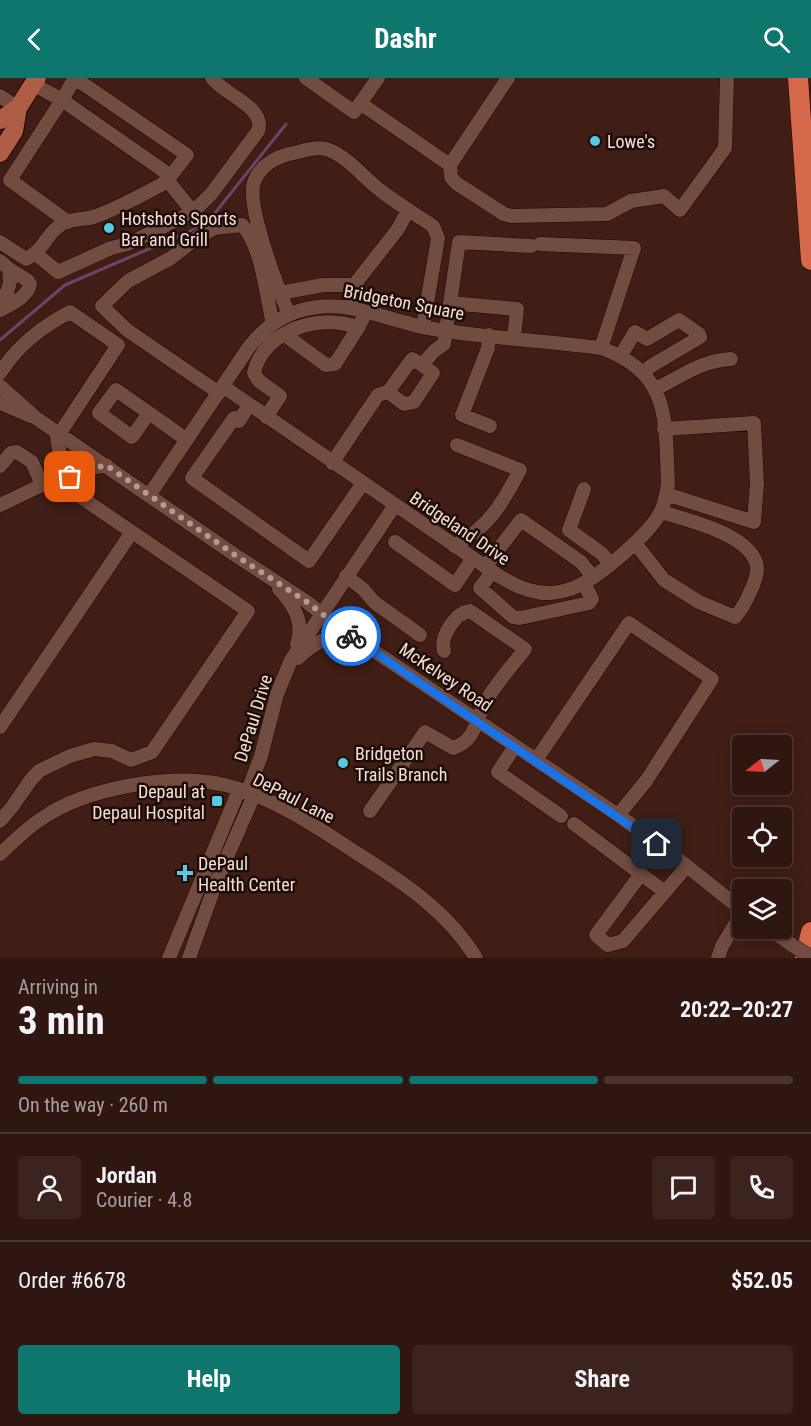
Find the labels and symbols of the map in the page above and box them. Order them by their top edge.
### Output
place label: Lowe's [607,131,655,152]
marker: Lowe's [588,134,602,148]
place label: Hotshots Sports Bar and Grill [121,208,237,250]
marker: Hotshots Sports Bar and Grill [102,221,116,235]
street label: Bridgeton Square [342,280,466,324]
pin [44,451,95,502]
street label: Bridgeland Drive [406,487,514,569]
courier [321,606,381,666]
street label: McKelvey Road [395,638,497,716]
street label: DePaul Drive [230,672,276,764]
north arrow [732,735,792,795]
place label: Bridgeton Trails Branch [355,743,447,785]
marker: Bridgeton Trails Branch [336,756,350,770]
street label: DePaul Lane [250,769,338,827]
place label: Depaul at Depaul Hospital [92,781,205,823]
marker: Depaul at Depaul Hospital [210,794,224,808]
pin [631,818,682,869]
place label: DePaul Health Center [198,853,296,895]
marker: DePaul Health Center [176,864,194,882]

